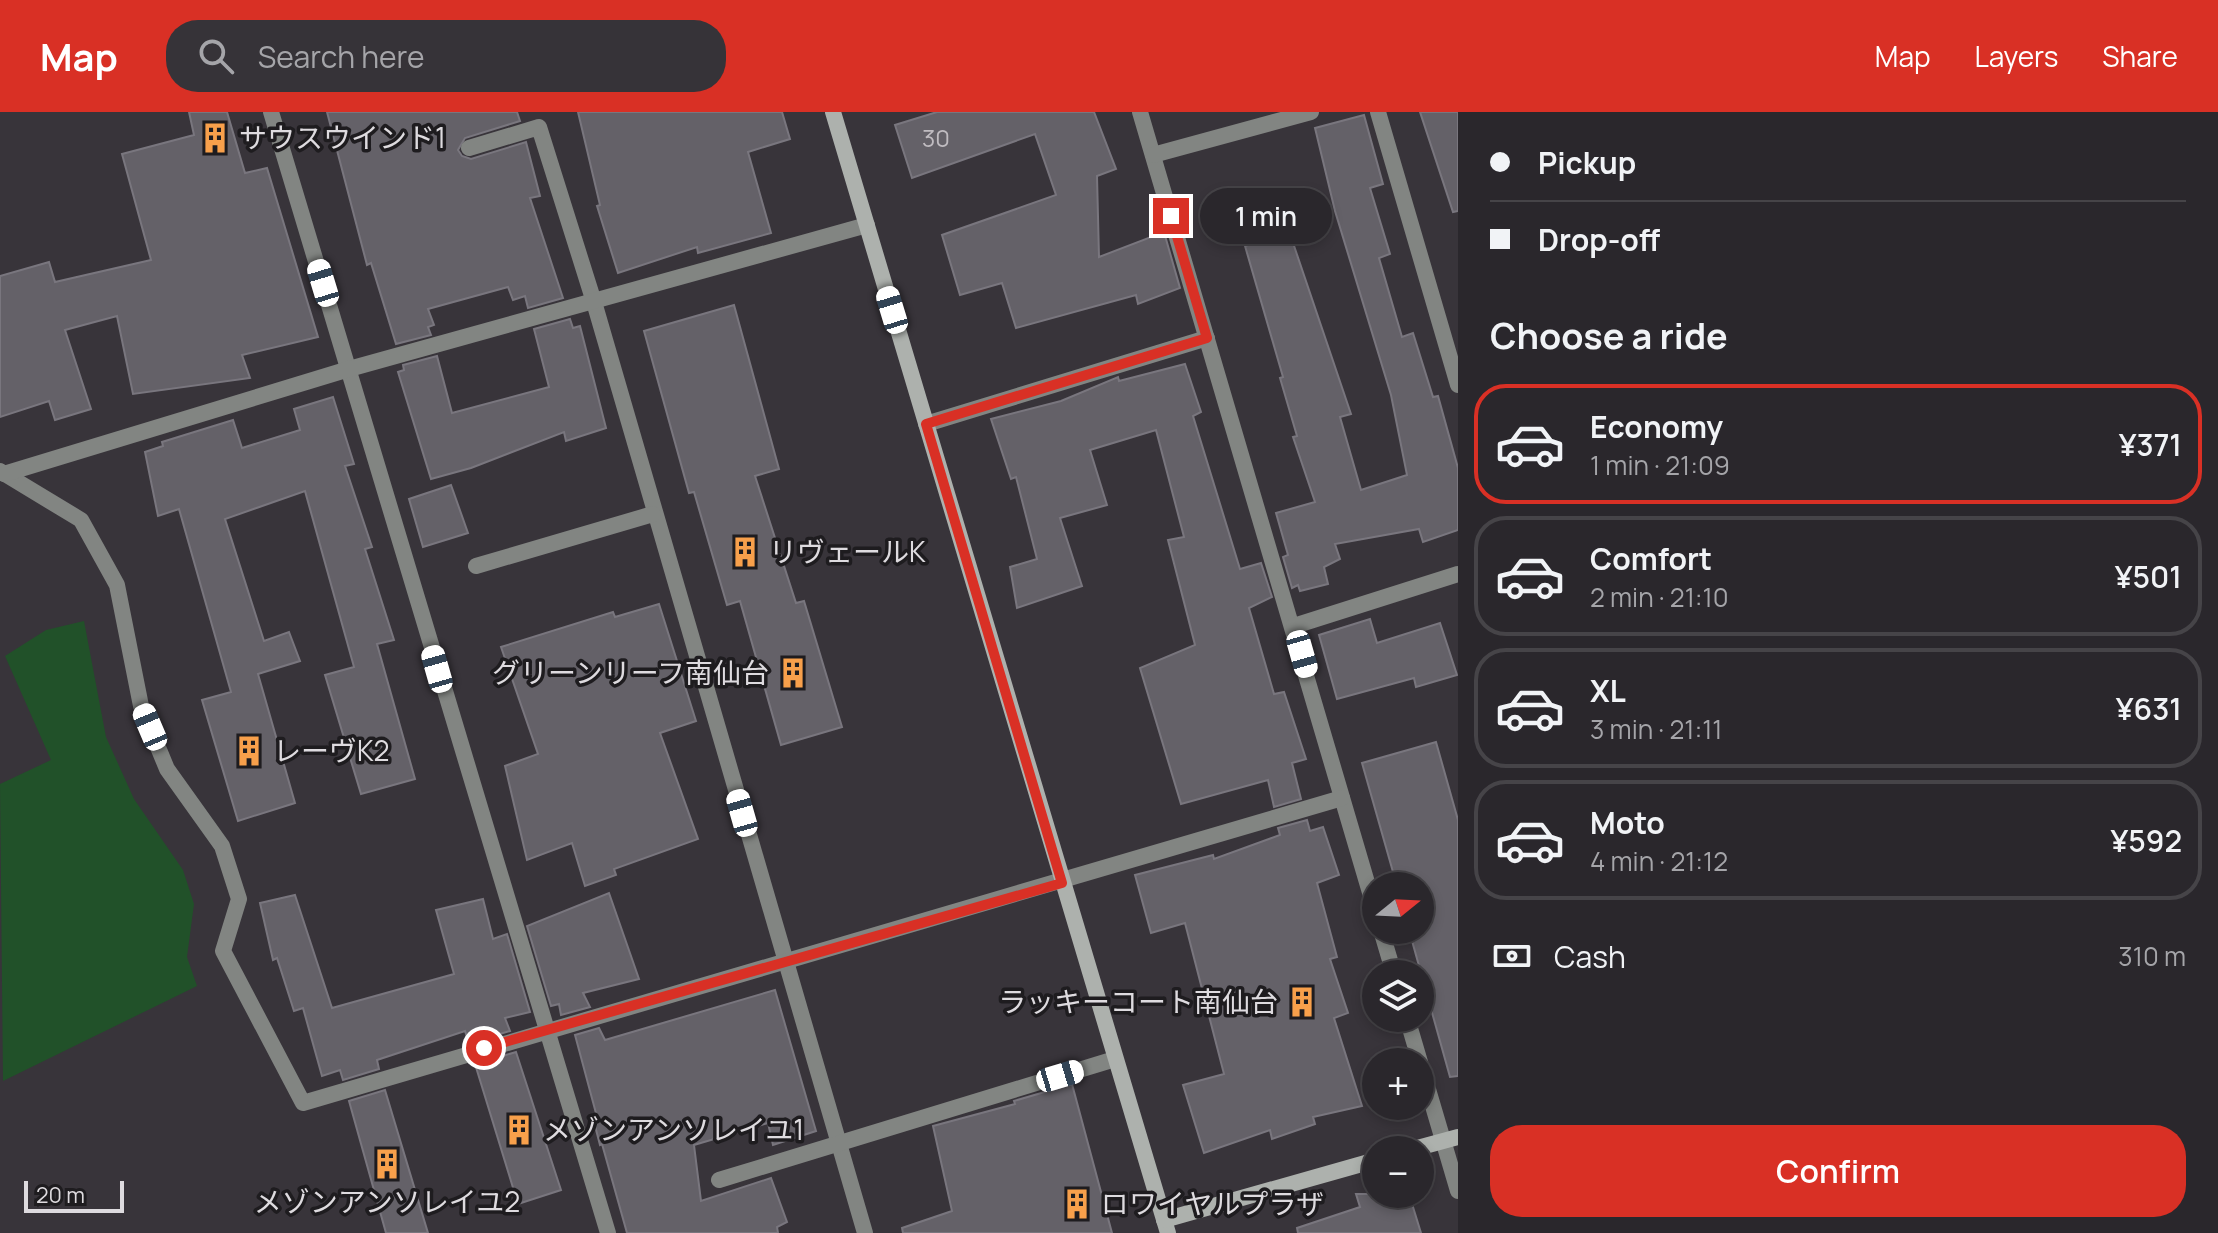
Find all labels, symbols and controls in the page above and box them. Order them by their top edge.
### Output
search box [166,20,726,92]
text: Map [40,30,118,82]
icon: search [194,34,238,78]
text: Search here [258,36,425,77]
text: Map [1875,37,1931,75]
text: Layers [1975,37,2058,75]
text: Share [2102,37,2178,75]
place label: サウスウインド1 [239,118,446,156]
building icon: サウスウインド1 [198,121,232,155]
house number: 30 [922,121,950,154]
text: Pickup [1538,142,1636,183]
callout: 1 min [1199,188,1331,244]
route end [1153,198,1189,234]
text: 1 min [1235,198,1297,234]
text: Drop-off [1538,219,1660,260]
car [305,257,341,309]
car [874,284,910,336]
text: Choose a ride [1490,311,1728,360]
text: Economy [1590,406,1723,447]
icon: car [1494,408,1566,480]
text: ¥371 [2119,424,2182,465]
text: 1 min · 21:09 [1590,447,1730,483]
place label: リヴェールK [769,532,926,570]
building icon: リヴェールK [728,535,762,569]
text: Comfort [1590,538,1712,579]
icon: car [1494,540,1566,612]
text: ¥501 [2115,556,2182,597]
text: 2 min · 21:10 [1590,579,1729,615]
car [1284,628,1320,680]
car [419,643,455,695]
place label: グリーンリーフ南仙台 [492,653,769,691]
building icon: グリーンリーフ南仙台 [776,656,810,690]
text: XL [1590,670,1626,711]
icon: car [1494,672,1566,744]
text: ¥631 [2116,688,2182,729]
car [130,700,170,754]
text: 3 min · 21:11 [1590,711,1722,747]
place label: レーヴK2 [273,731,390,769]
building icon: レーヴK2 [232,734,266,768]
car [724,787,760,839]
text: Moto [1590,802,1665,843]
icon: car [1494,804,1566,876]
text: ¥592 [2110,820,2182,861]
text: 4 min · 21:12 [1590,843,1728,879]
north arrow [1362,872,1434,944]
map controls [1362,872,1434,1208]
icon: cash [1490,934,1534,978]
text: Cash [1554,936,1626,977]
text: 310 m [2118,938,2186,974]
button: layers [1362,960,1434,1032]
place label: ラッキーコート南仙台 [998,982,1278,1020]
building icon: ラッキーコート南仙台 [1285,985,1319,1019]
route start [466,1030,502,1066]
button: + [1362,1048,1434,1120]
car [1034,1058,1086,1094]
place label: メゾンアンソレイユ1 [543,1110,804,1148]
building icon: メゾンアンソレイユ1 [502,1113,536,1147]
button: Confirm [1490,1125,2186,1217]
button: − [1362,1136,1434,1208]
building icon: メゾンアンソレイユ2 [370,1147,404,1181]
scale bar [24,1177,124,1213]
text: 20 m [36,1180,85,1210]
place label: メゾンアンソレイユ2 [254,1182,520,1220]
place label: ロワイヤルプラザ [1101,1184,1324,1222]
building icon: ロワイヤルプラザ [1060,1187,1094,1221]

